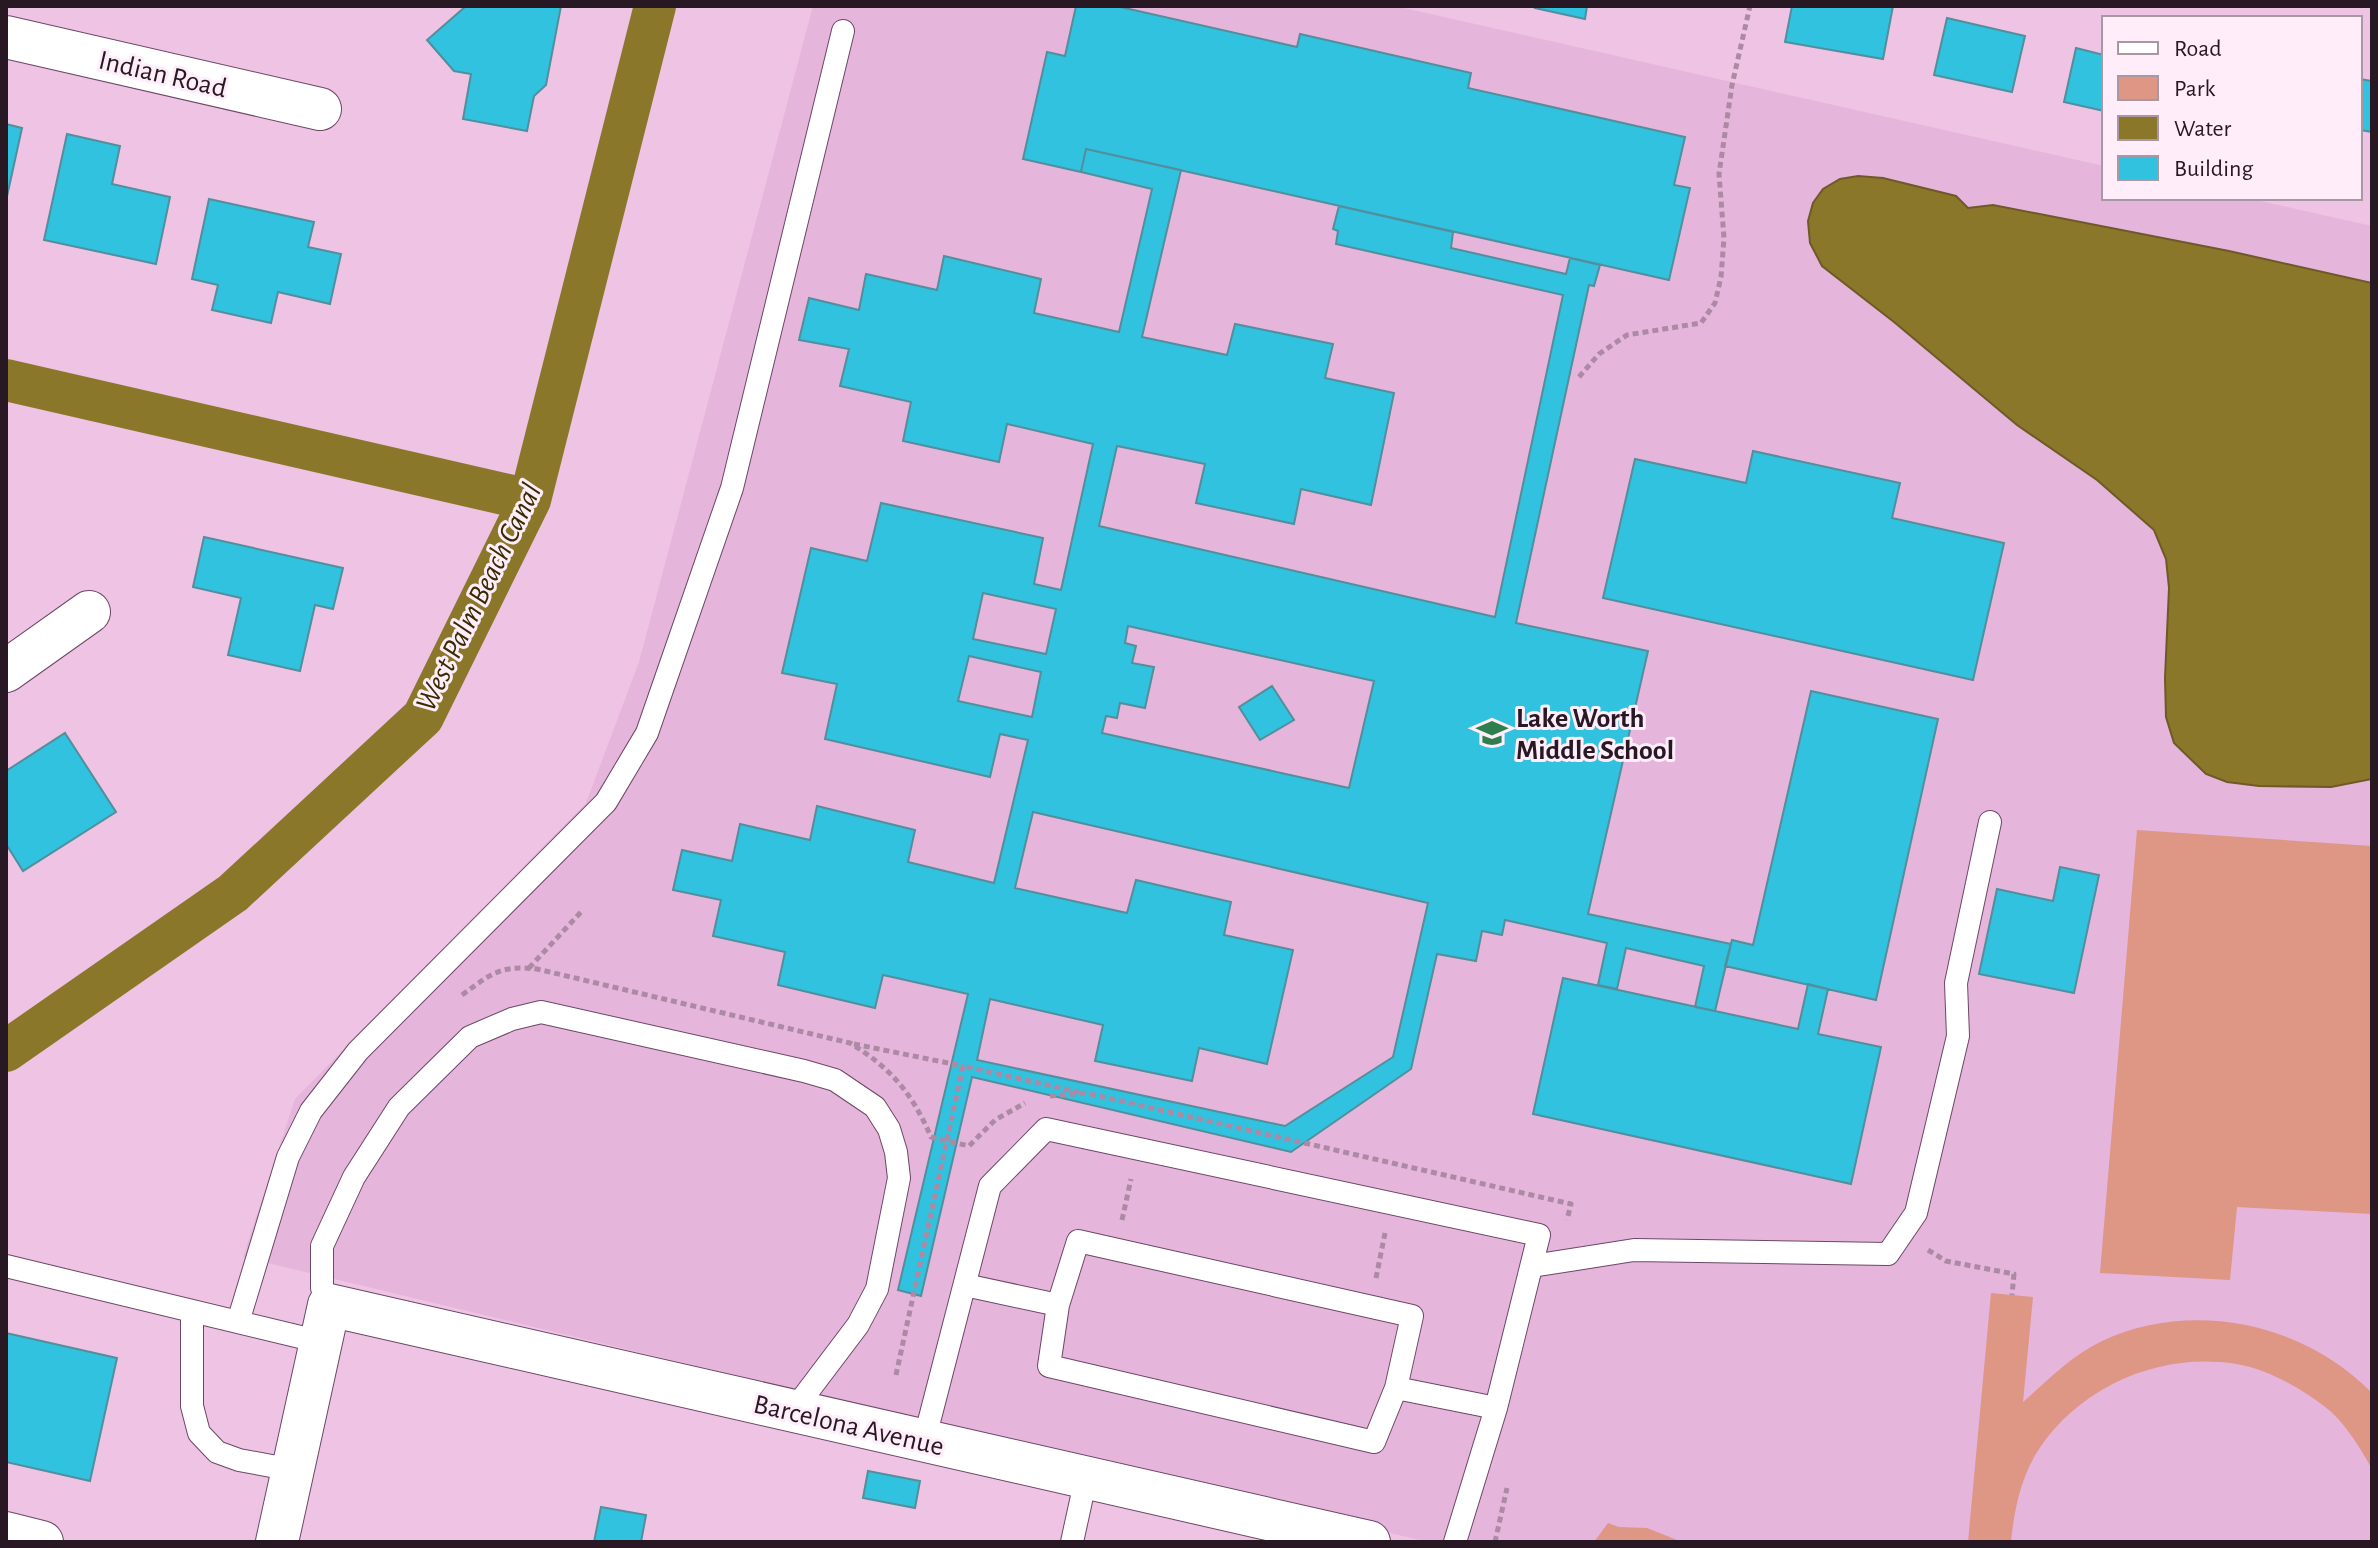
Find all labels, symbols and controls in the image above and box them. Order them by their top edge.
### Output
legend [2102,16,2362,200]
text: Road [2174,37,2222,61]
street label: Indian Road [96,47,229,103]
text: Park [2174,77,2215,101]
text: Water [2174,117,2232,141]
text: Building [2174,157,2253,181]
water label: West Palm Beach Canal [411,479,547,716]
place label: Lake Worth Middle School [1516,705,1674,765]
school or university icon: Lake Worth Middle School [1475,716,1509,750]
street label: Barcelona Avenue [751,1390,946,1461]

